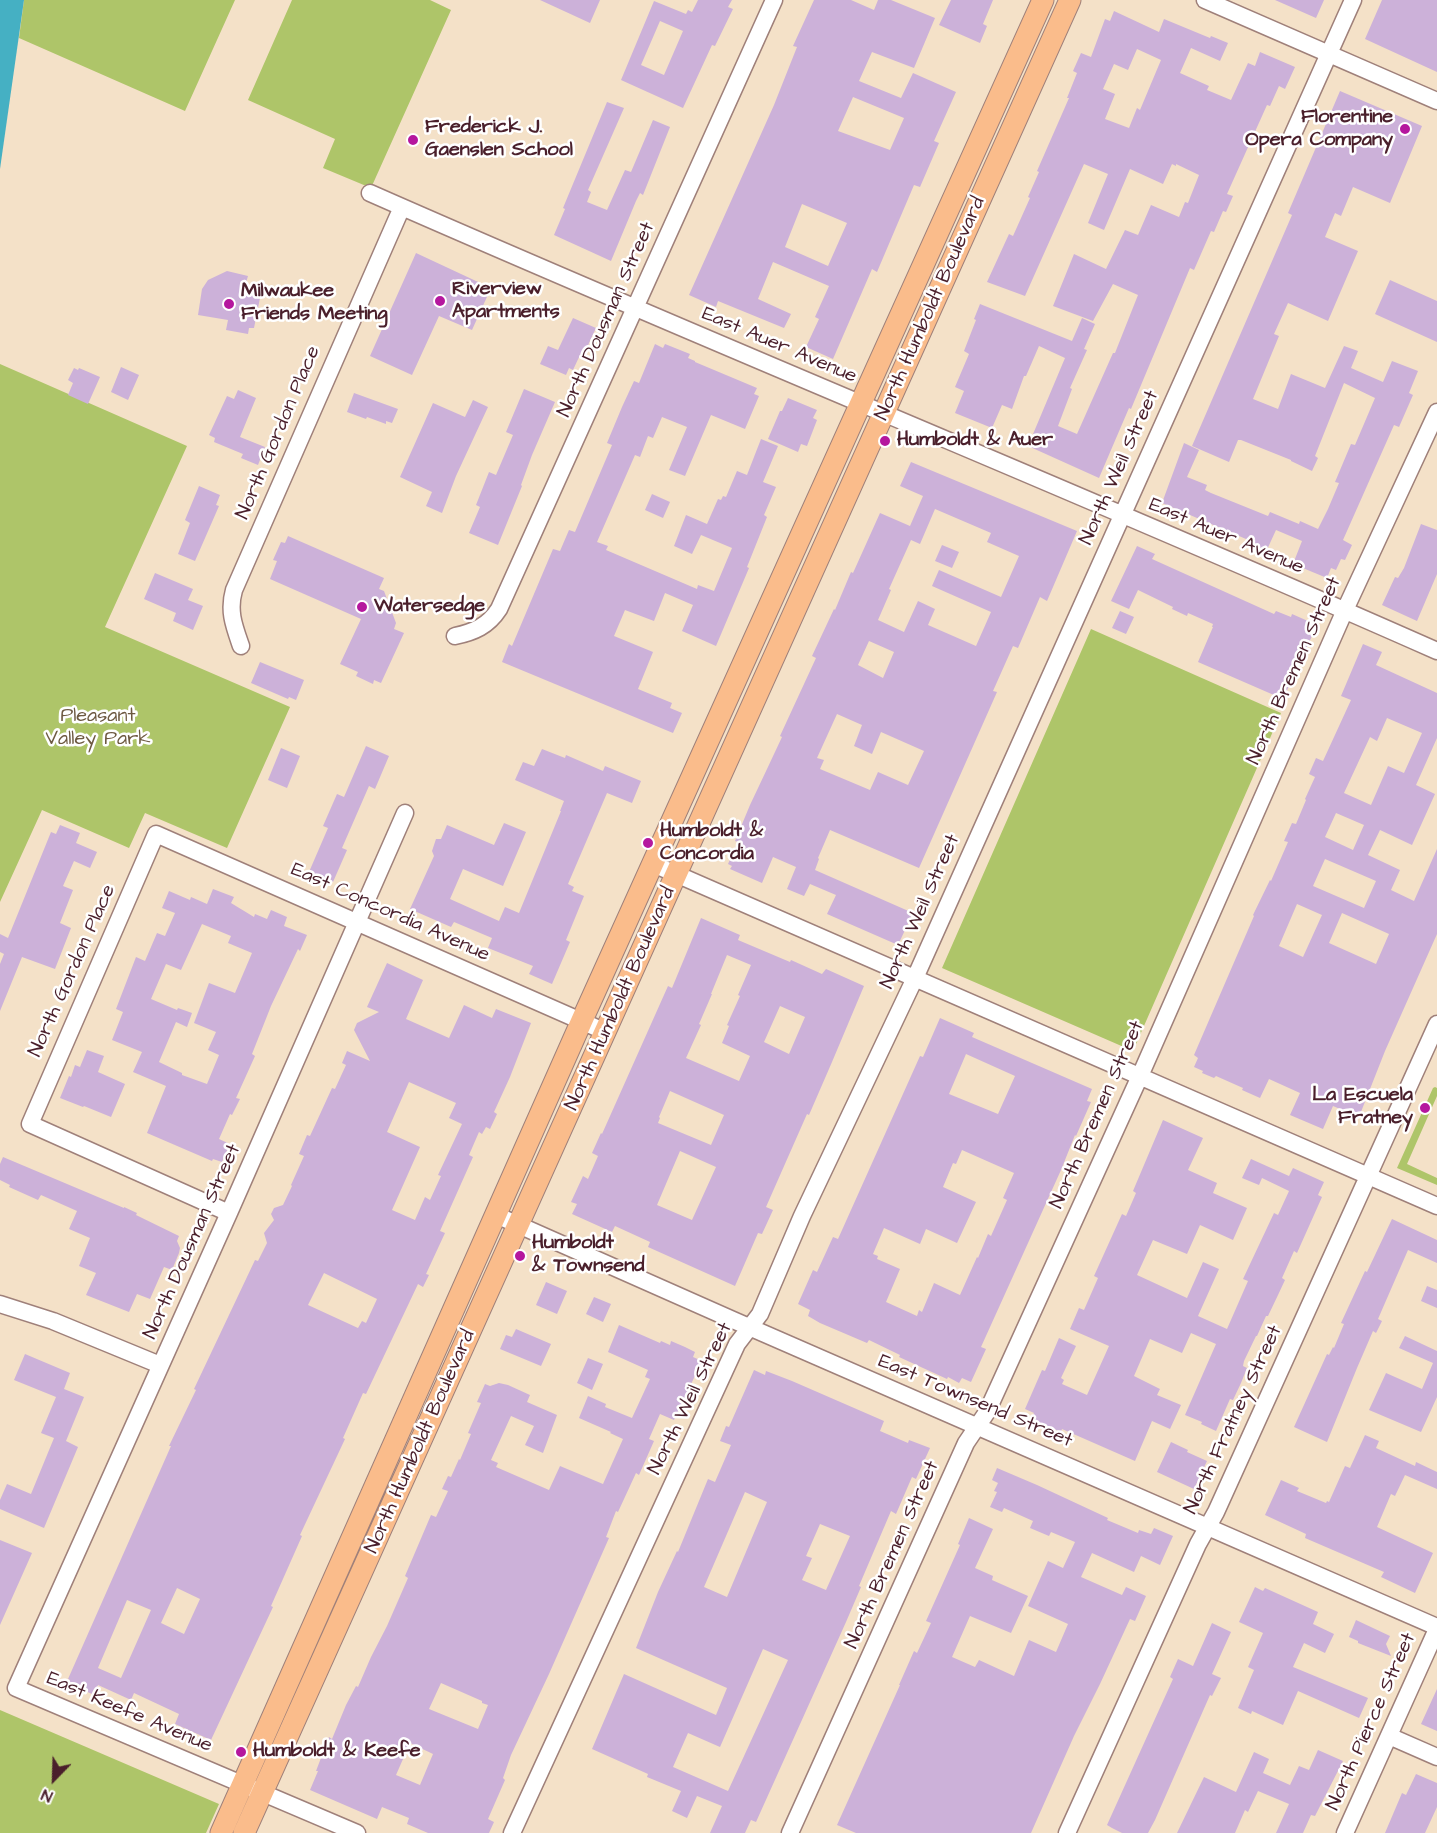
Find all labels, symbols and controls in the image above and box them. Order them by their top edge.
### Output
place label: Florentine Opera Company [1245,106,1393,153]
place label: Frederick J. Gaenslen School [425,116,573,163]
marker: Florentine Opera Company [1398,122,1412,136]
marker: Frederick J. Gaenslen School [406,133,420,147]
street label: North Humboldt Boulevard [871,194,991,424]
street label: North Dousman Street [553,219,661,421]
place label: Riverview Apartments [452,278,560,325]
place label: Milwaukee Friends Meeting [241,280,388,327]
marker: Riverview Apartments [433,294,447,308]
marker: Milwaukee Friends Meeting [222,297,236,311]
street label: East Auer Avenue [698,303,860,389]
street label: North Gordon Place [232,343,326,523]
street label: North Weil Street [1075,387,1165,549]
place label: Humboldt & Auer [897,429,1053,453]
marker: Humboldt & Auer [878,434,892,448]
street label: East Auer Avenue [1145,494,1307,580]
street label: North Bremen Street [1243,573,1347,769]
place label: Watersedge [374,595,485,619]
marker: Watersedge [355,600,369,614]
park label: Pleasant Valley Park [45,705,151,752]
place label: Humboldt & Concordia [660,820,763,867]
street label: North Weil Street [876,831,966,993]
marker: Humboldt & Concordia [641,836,655,850]
street label: East Concordia Avenue [287,858,493,968]
street label: North Gordon Place [24,881,122,1061]
street label: North Humboldt Boulevard [561,884,681,1114]
street label: North Bremen Street [1046,1017,1150,1213]
place label: La Escuela Fratney [1312,1084,1413,1131]
marker: La Escuela Fratney [1418,1101,1432,1115]
street label: North Dousman Street [139,1141,247,1343]
place label: Humboldt & Townsend [532,1232,644,1279]
marker: Humboldt & Townsend [513,1249,527,1263]
street label: North Weil Street [644,1319,738,1479]
street label: North Fratney Street [1180,1322,1288,1518]
street label: North Humboldt Boulevard [361,1327,481,1557]
street label: East Townsend Street [874,1350,1076,1454]
street label: North Bremen Street [841,1457,945,1653]
street label: North Pierce Street [1322,1630,1422,1814]
street label: East Keefe Avenue [43,1667,215,1759]
place label: Humboldt & Keefe [253,1740,421,1764]
marker: Humboldt & Keefe [234,1745,248,1759]
north arrow [24,1749,84,1809]
text: N [38,1783,56,1808]

